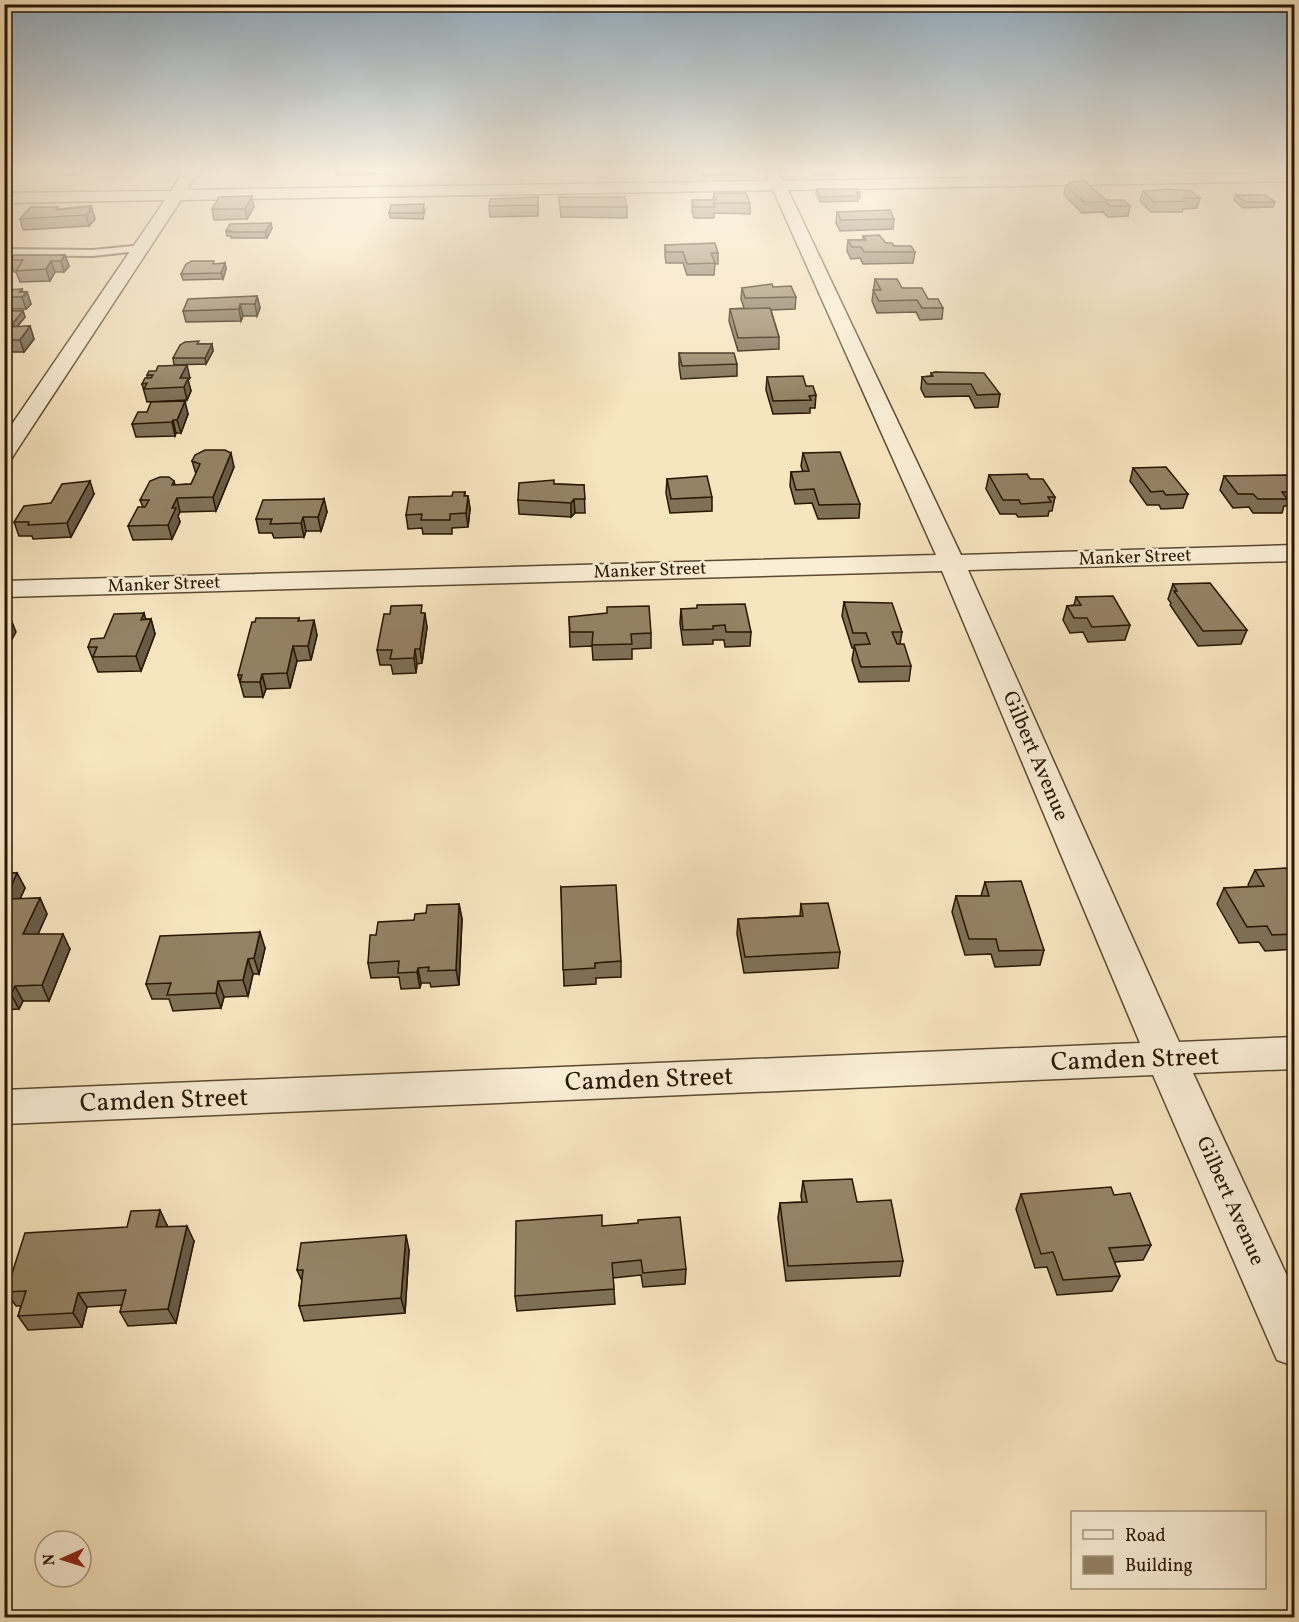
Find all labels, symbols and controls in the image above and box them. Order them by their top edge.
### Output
street label: Manker Street [1078,544,1192,572]
street label: Manker Street [593,557,707,585]
street label: Manker Street [107,571,221,599]
street label: Gilbert Avenue [995,687,1075,825]
street label: Camden Street [1050,1039,1220,1081]
street label: Camden Street [564,1059,734,1101]
street label: Camden Street [79,1080,249,1122]
street label: Gilbert Avenue [1189,1132,1271,1270]
legend [1071,1511,1266,1589]
text: Road [1125,1524,1166,1549]
north arrow [33,1529,93,1589]
text: N [39,1553,61,1566]
text: Building [1125,1554,1193,1579]

